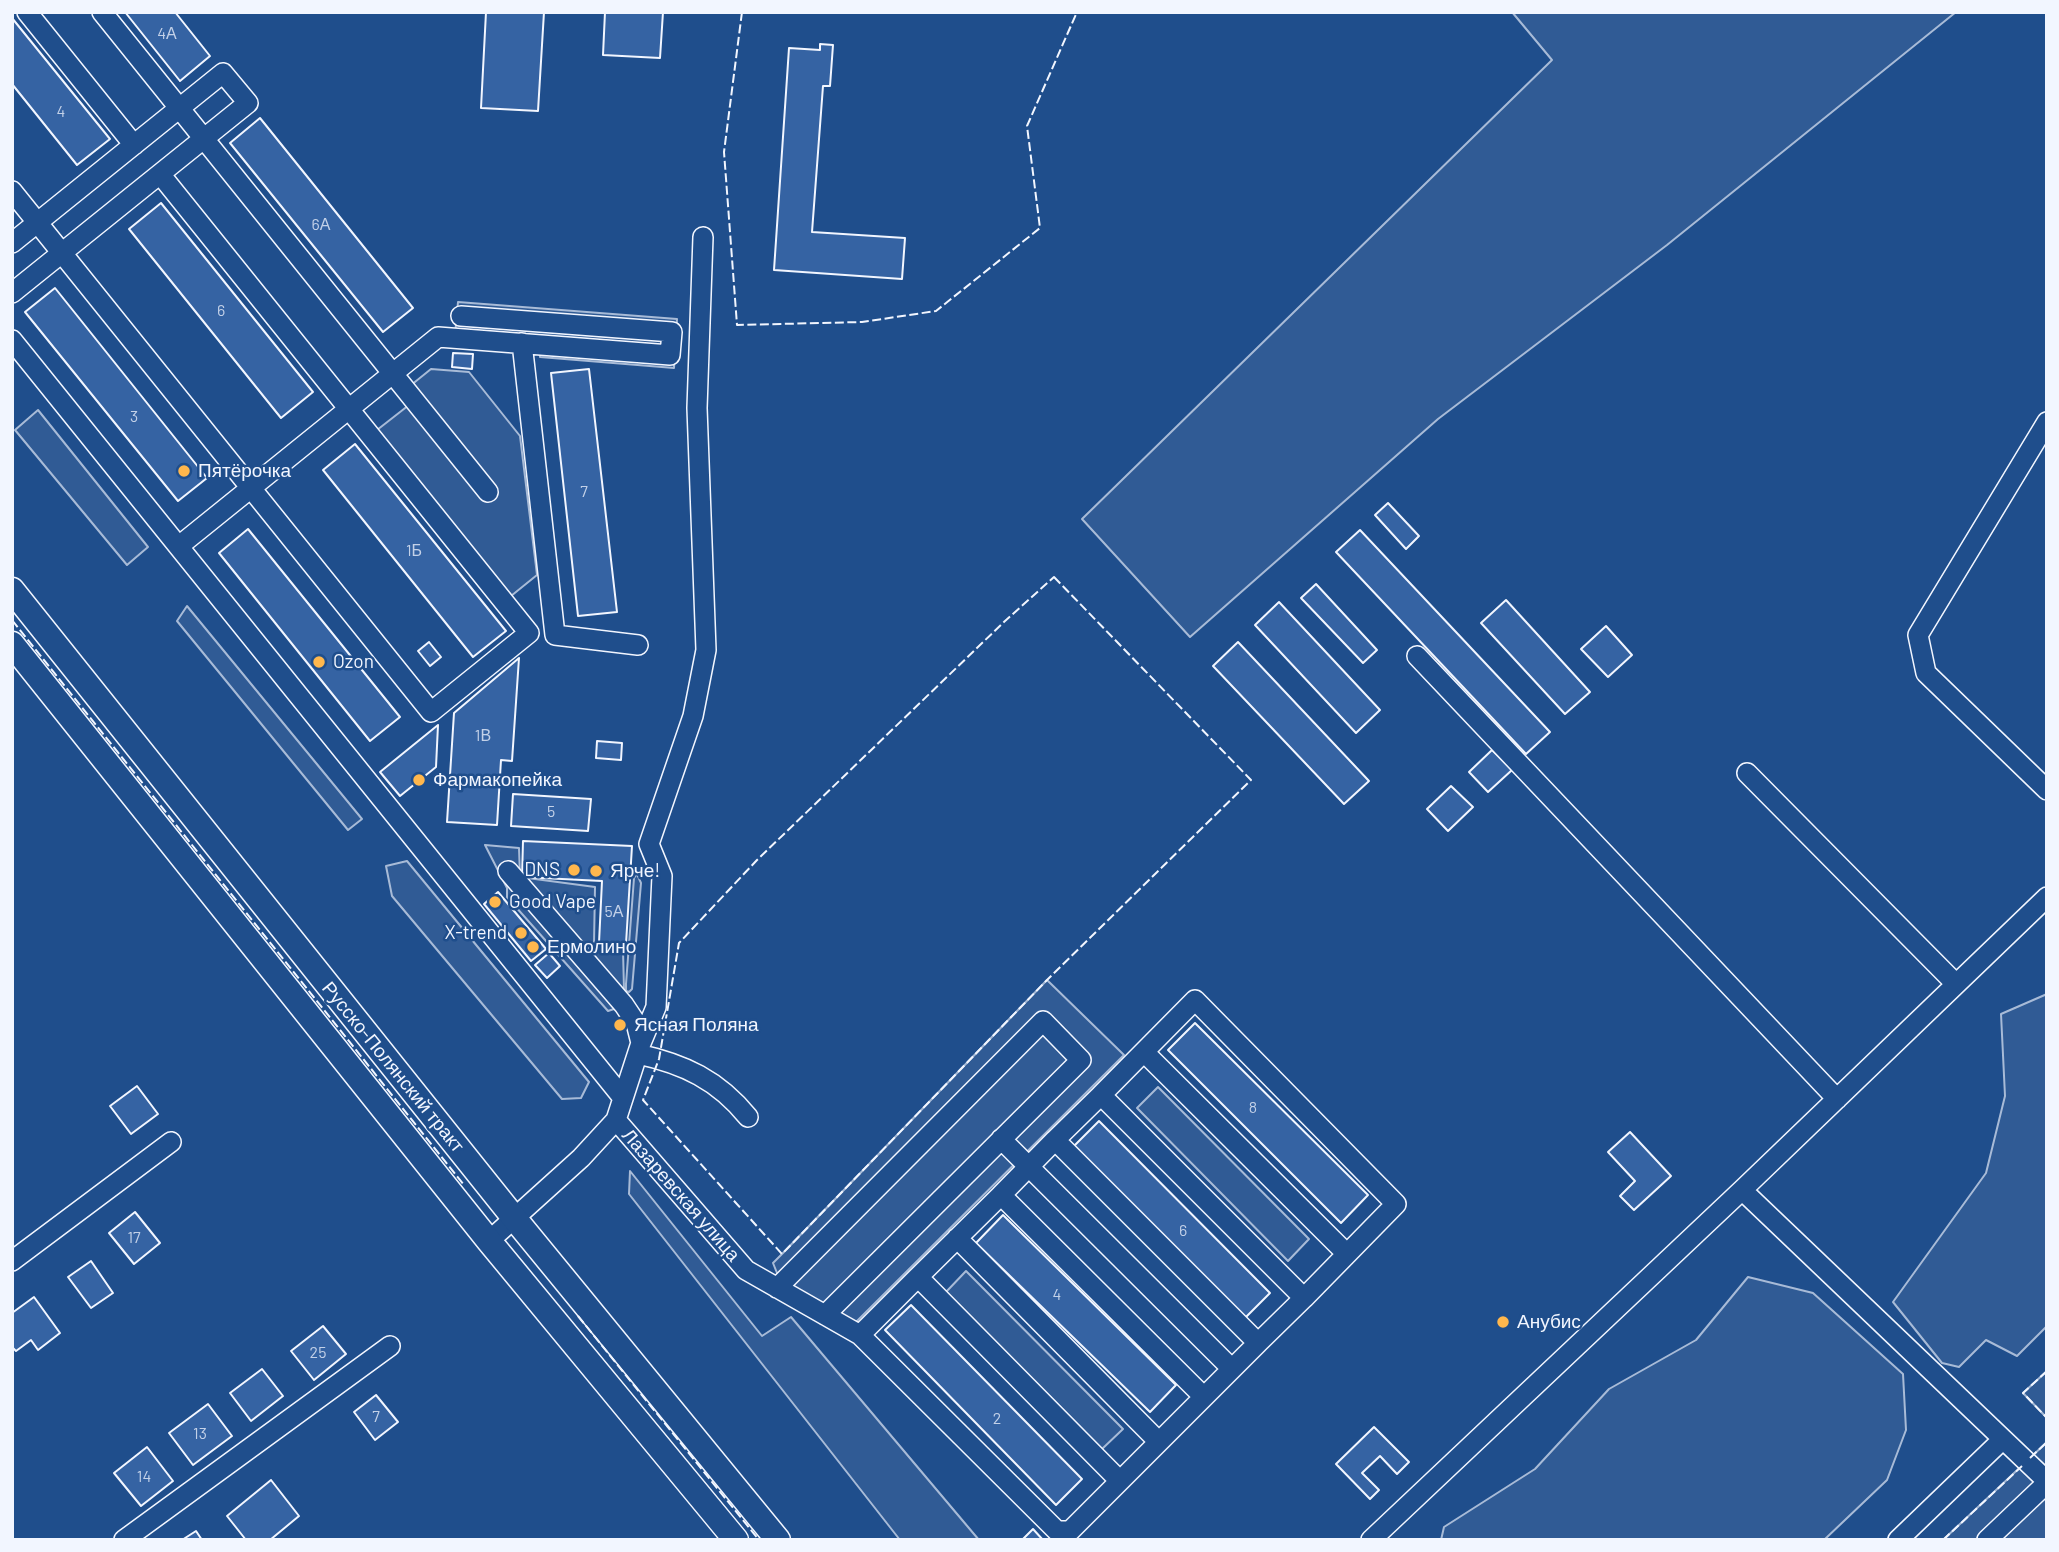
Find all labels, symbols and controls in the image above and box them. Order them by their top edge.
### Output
house number: 4А [157,24,177,44]
house number: 4 [57,102,65,122]
house number: 6А [312,215,330,235]
house number: 6 [217,301,225,321]
house number: 3 [130,407,138,427]
place label: Пятёрочка [198,460,291,482]
marker: Пятёрочка [176,463,192,479]
house number: 7 [580,482,588,502]
house number: 1Б [406,541,422,561]
place label: Ozon [333,651,374,673]
marker: Ozon [311,654,327,670]
house number: 1В [475,726,491,746]
place label: Фармакопейка [433,769,562,791]
marker: Фармакопейка [411,772,427,788]
house number: 5 [547,802,555,822]
place label: DNS [524,859,560,881]
place label: Ярче! [610,860,660,882]
marker: DNS [566,862,582,878]
marker: Ярче! [588,863,604,879]
place label: Good Vape [509,891,596,913]
marker: Good Vape [487,894,503,910]
house number: 5А [605,902,623,922]
place label: X-trend [444,922,507,944]
marker: X-trend [513,925,529,941]
place label: Ермолино [547,936,636,958]
marker: Ермолино [525,939,541,955]
street label: Русско-Полянский тракт [317,977,469,1157]
place label: Ясная Поляна [634,1014,759,1036]
marker: Ясная Поляна [612,1017,628,1033]
house number: 8 [1249,1098,1257,1118]
street label: Лазаревская улица [617,1124,745,1266]
house number: 6 [1179,1221,1187,1241]
house number: 17 [127,1228,141,1248]
house number: 4 [1053,1285,1061,1305]
place label: Анубис [1517,1311,1581,1333]
marker: Анубис [1495,1314,1511,1330]
house number: 25 [310,1343,326,1363]
house number: 7 [372,1407,380,1427]
house number: 2 [993,1409,1001,1429]
house number: 13 [193,1424,207,1444]
house number: 14 [137,1467,151,1487]

